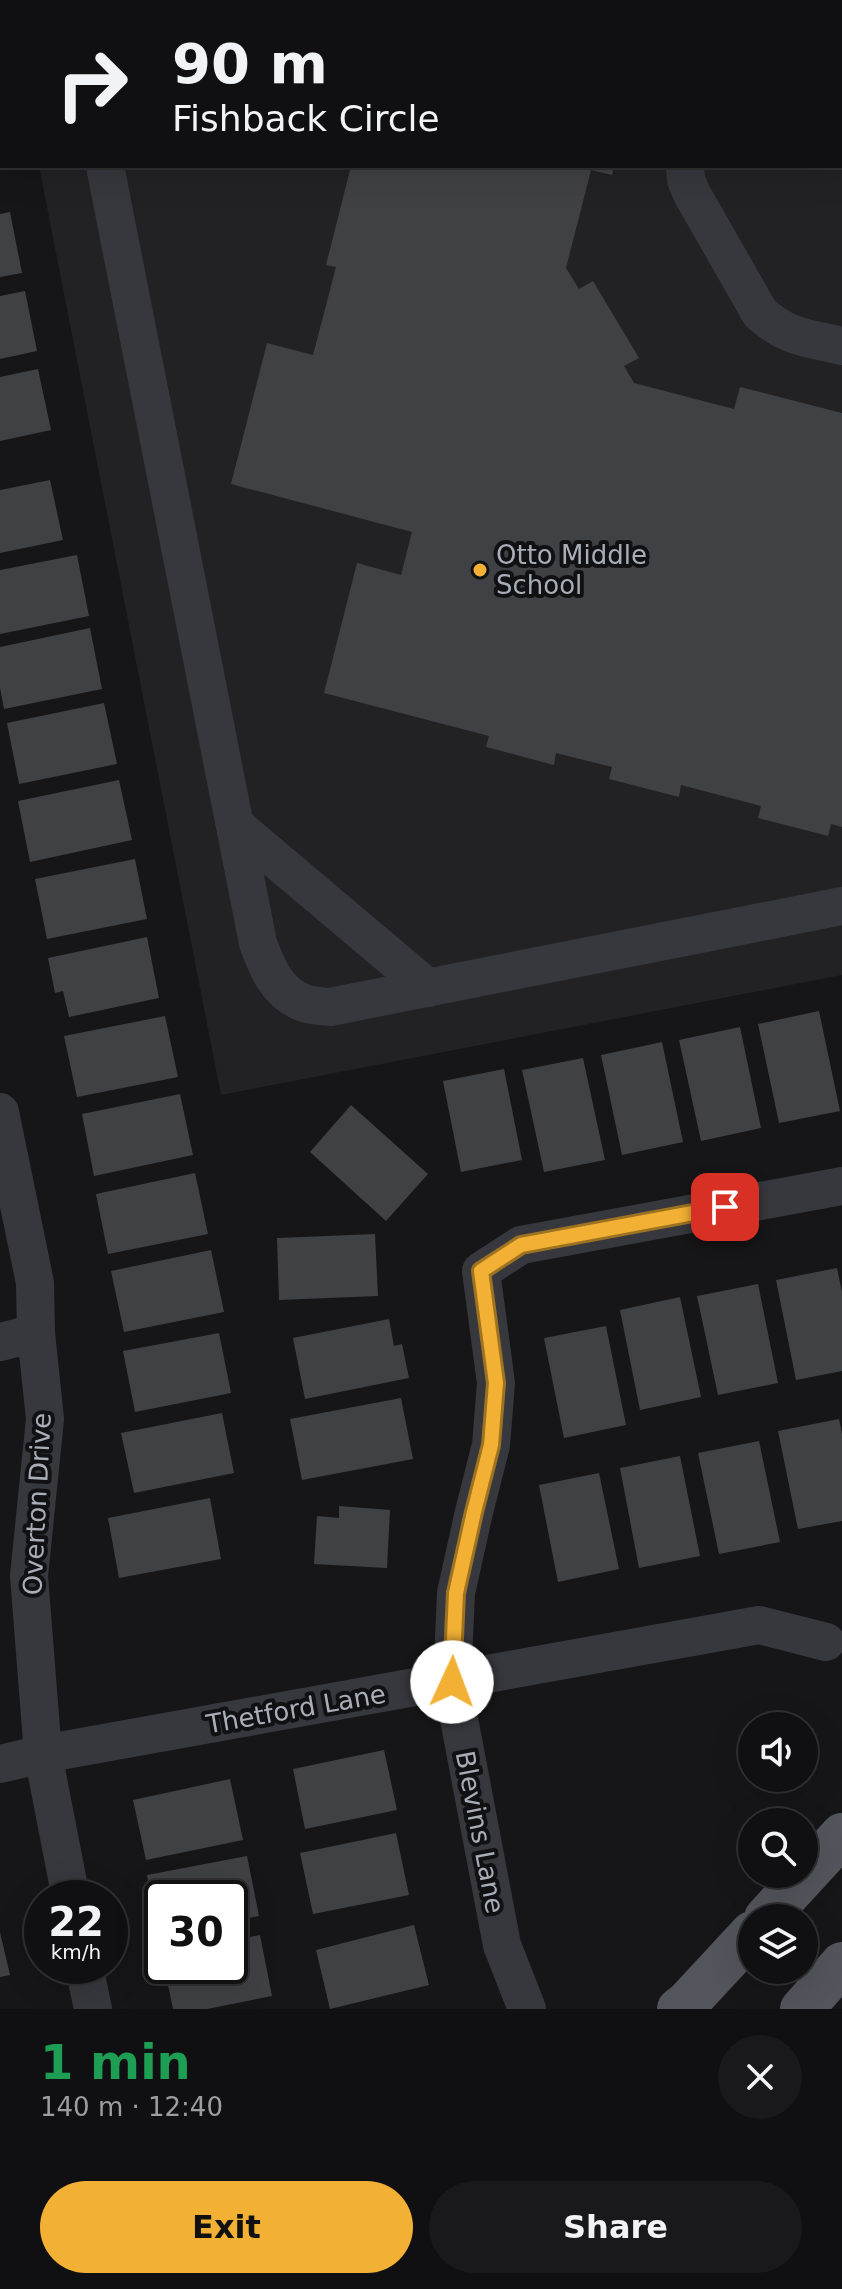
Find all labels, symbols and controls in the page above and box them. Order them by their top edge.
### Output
text: 90 m [172,31,328,96]
icon: right [40,32,144,136]
text: Fishback Circle [172,98,440,139]
place label: Otto Middle School [496,540,647,600]
marker: Otto Middle School [471,561,489,579]
pin [691,1173,759,1241]
icon: arrive [703,1185,747,1229]
street label: Overton Drive [17,1412,57,1596]
position arrow [410,1640,494,1724]
street label: Thetford Lane [203,1678,388,1740]
map controls [738,1712,818,1984]
button: sound [738,1712,818,1792]
street label: Blevins Lane [450,1748,510,1916]
button: search [738,1808,818,1888]
speed limit sign: 30 [144,1880,248,1984]
text: 22 [48,1899,104,1945]
button: layers [738,1904,818,1984]
text: km/h [51,1940,101,1964]
text: 1 min [40,2034,191,2090]
button: close [718,2035,802,2119]
text: 140 m · 12:40 [40,2092,223,2122]
button: Exit [40,2181,413,2273]
button: Share [429,2181,802,2273]

